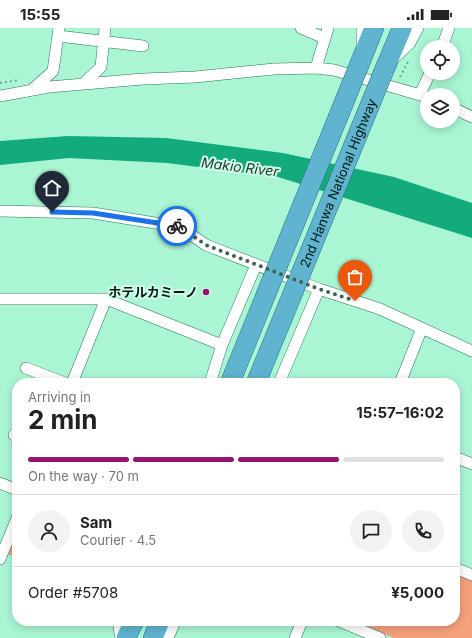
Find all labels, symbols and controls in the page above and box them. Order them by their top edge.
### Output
text: 15:55 [20,5,60,24]
map controls [420,40,460,128]
button: locate [420,40,460,80]
button: layers [420,88,460,128]
street label: 2nd Hanwa National Highway [296,96,380,270]
water label: Makio River [200,153,281,180]
pin [35,171,69,212]
icon: home [41,177,63,199]
courier [157,206,197,246]
icon: bike [166,215,188,237]
pin [338,260,372,301]
icon: bag [344,266,366,288]
place label: ホテルカミーノ [108,284,198,300]
marker: ホテルカミーノ [201,287,211,297]
text: Arriving in [28,389,91,405]
text: 15:57–16:02 [356,403,444,422]
text: 2 min [28,404,98,435]
text: On the way · 70 m [28,468,139,484]
button: person [28,510,70,552]
button: chat [350,510,392,552]
button: phone [402,510,444,552]
text: Sam [80,513,112,532]
text: Courier · 4.5 [80,532,156,548]
text: Order #5708 [28,583,118,602]
text: ¥5,000 [391,583,444,602]

